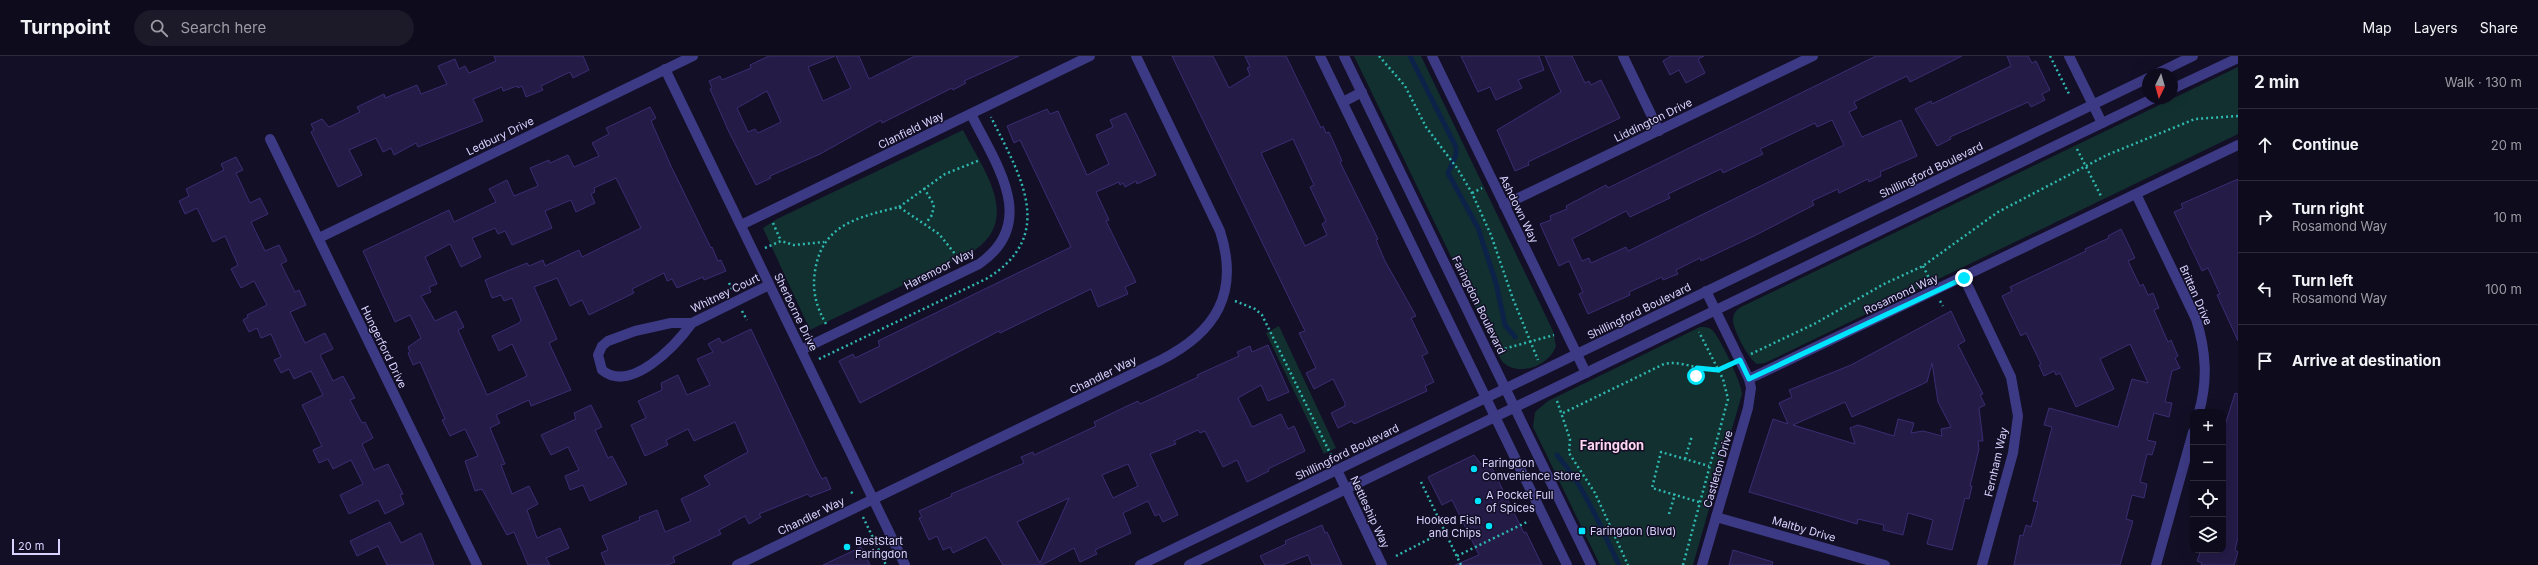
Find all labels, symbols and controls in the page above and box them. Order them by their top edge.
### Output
search box [134,10,414,46]
text: Turnpoint [20,16,110,39]
icon: search [148,17,170,39]
text: Search here [180,18,266,37]
text: Map [2363,19,2392,36]
text: Layers [2414,19,2458,36]
text: Share [2480,19,2518,36]
north arrow [2142,68,2178,104]
text: 2 min [2254,72,2299,92]
text: Walk · 130 m [2445,74,2522,90]
street label: Liddington Drive [1612,95,1694,145]
street label: Clanfield Way [876,108,946,152]
street label: Ledbury Drive [464,114,536,158]
icon: ahead [2254,134,2276,156]
text: Continue [2292,135,2359,154]
text: 20 m [2491,137,2522,153]
street label: Shillingford Boulevard [1877,139,1985,201]
street label: Ashdown Way [1496,173,1542,245]
text: Turn right [2292,199,2364,218]
icon: right [2254,206,2276,228]
text: 10 m [2493,209,2522,225]
text: Rosamond Way [2292,218,2387,234]
street label: Haremoor Way [901,245,977,293]
street label: Faringdon Boulevard [1449,254,1509,356]
street label: Brittan Drive [2177,263,2215,327]
route end [1955,269,1973,287]
street label: Whitney Court [688,270,762,316]
street label: Sherborne Drive [771,271,821,353]
street label: Rosamond Way [1862,271,1940,317]
text: Turn left [2292,271,2353,290]
icon: left [2254,278,2276,300]
street label: Shillingford Boulevard [1585,280,1693,342]
text: 100 m [2485,281,2522,297]
text: Rosamond Way [2292,290,2387,306]
street label: Hungerford Drive [358,303,410,391]
icon: arrive [2254,350,2276,372]
text: Arrive at destination [2292,351,2441,370]
street label: Chandler Way [1067,353,1139,397]
route start [1687,367,1705,385]
map controls [2190,409,2226,553]
button: + [2190,409,2226,445]
street label: Shillingford Boulevard [1293,421,1401,483]
street label: Fernham Way [1981,426,2011,498]
street label: Castleton Drive [1700,429,1736,509]
district label: Faringdon [1580,437,1644,453]
button: − [2190,445,2226,481]
place label: Faringdon Convenience Store [1482,456,1581,483]
marker: Faringdon Convenience Store [1469,464,1479,474]
street label: Nettleship Way [1347,474,1393,550]
button: locate [2190,481,2226,517]
place label: A Pocket Full of Spices [1486,488,1553,515]
street label: Chandler Way [775,494,847,538]
marker: A Pocket Full of Spices [1473,496,1483,506]
place label: Hooked Fish and Chips [1416,513,1481,540]
street label: Maltby Drive [1771,513,1837,545]
button: layers [2190,517,2226,553]
marker: Hooked Fish and Chips [1484,521,1494,531]
place label: Faringdon (Blvd) [1590,524,1676,538]
marker: Faringdon (Blvd) [1577,526,1587,536]
place label: BestStart Faringdon [855,534,907,561]
scale bar [12,537,60,556]
text: 20 m [18,539,44,553]
marker: BestStart Faringdon [842,542,852,552]

